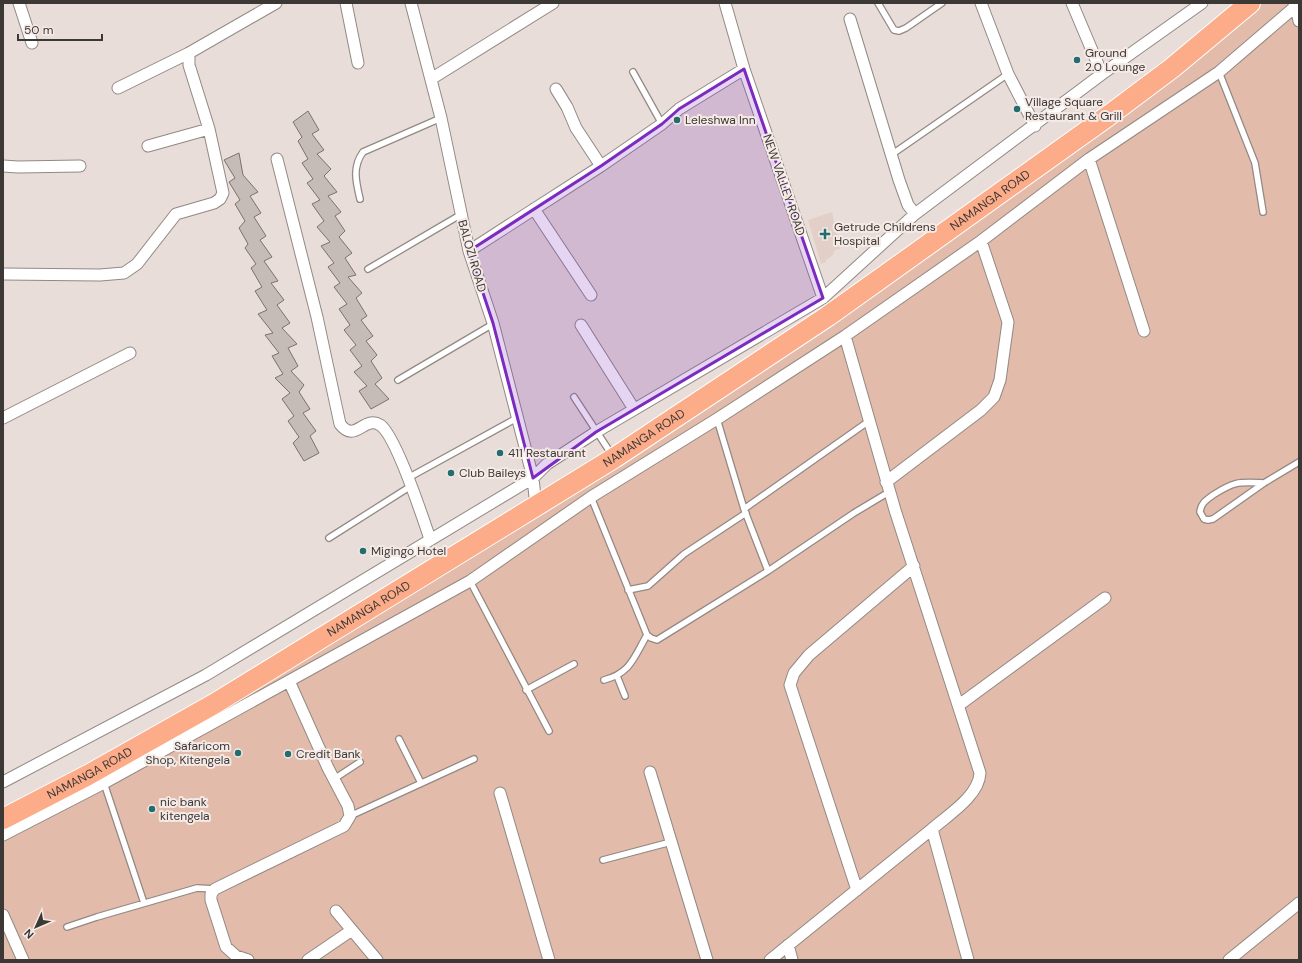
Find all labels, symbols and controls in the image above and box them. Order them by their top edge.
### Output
scale bar [18,16,102,42]
text: 50 m [24,22,53,38]
place label: Ground 2.0 Lounge [1085,45,1146,75]
marker: Ground 2.0 Lounge [1072,55,1082,65]
place label: Village Square Restaurant & Grill [1025,94,1122,124]
marker: Village Square Restaurant & Grill [1012,104,1022,114]
place label: Leleshwa Inn [685,112,756,128]
marker: Leleshwa Inn [672,115,682,125]
street label: NEW VALLEY ROAD [759,132,809,238]
street label: NAMANGA ROAD [947,166,1033,234]
street label: BALOZI ROAD [454,218,490,294]
place label: Getrude Childrens Hospital [834,219,936,249]
marker: Getrude Childrens Hospital [819,228,831,240]
street label: NAMANGA ROAD [600,405,688,471]
place label: 411 Restaurant [508,445,586,461]
marker: 411 Restaurant [495,448,505,458]
place label: Club Baileys [459,465,526,481]
marker: Club Baileys [446,468,456,478]
place label: Migingo Hotel [371,543,446,559]
marker: Migingo Hotel [358,546,368,556]
street label: NAMANGA ROAD [324,577,413,641]
place label: Safaricom Shop, Kitengela [146,738,230,768]
street label: NAMANGA ROAD [44,744,135,803]
place label: Credit Bank [296,746,361,762]
marker: Safaricom Shop, Kitengela [233,748,243,758]
marker: Credit Bank [283,749,293,759]
place label: nic bank kitengela [160,794,210,824]
marker: nic bank kitengela [147,804,157,814]
north arrow [16,907,56,947]
text: N [21,926,37,942]

